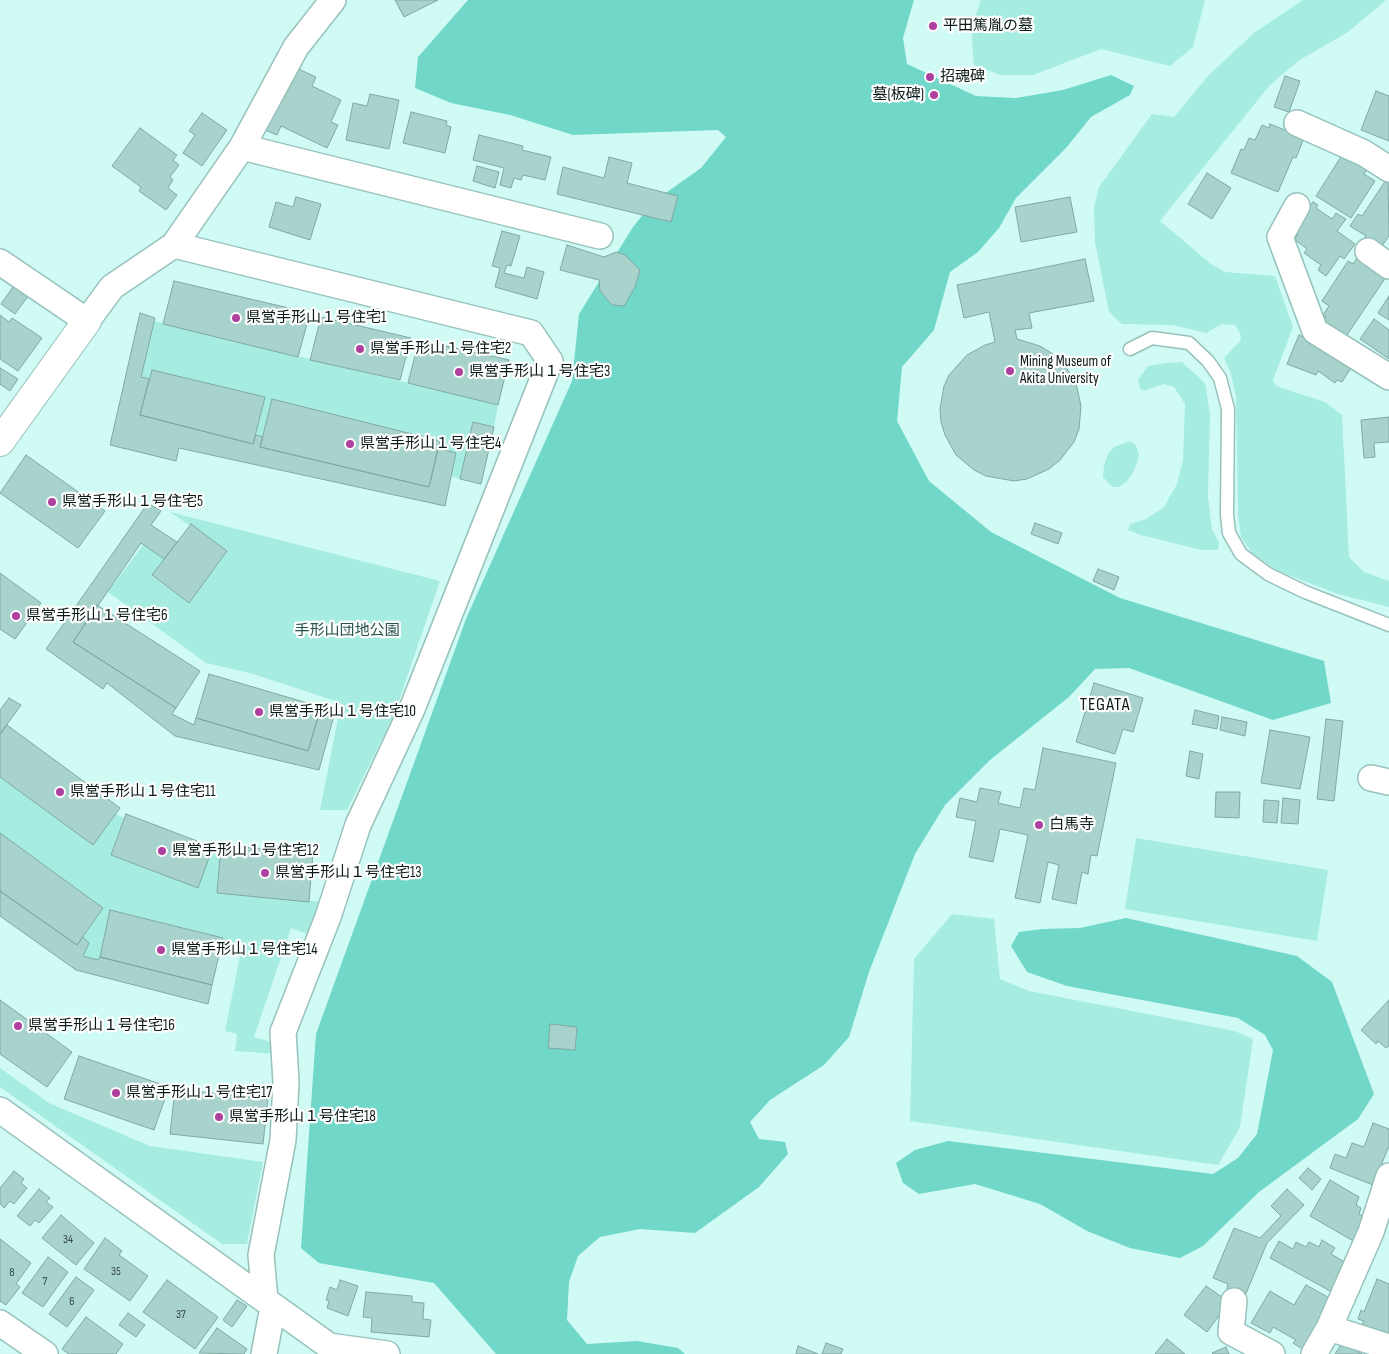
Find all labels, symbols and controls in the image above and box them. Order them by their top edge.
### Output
place label: 平田篤胤の墓 [943,17,1033,35]
marker: 平田篤胤の墓 [927,20,939,32]
place label: 招魂碑 [940,68,985,86]
marker: 招魂碑 [924,71,936,83]
place label: 墓(板碑) [873,86,924,104]
marker: 墓(板碑) [928,89,940,101]
place label: 県営手形山１号住宅1 [246,309,386,327]
marker: 県営手形山１号住宅1 [230,312,242,324]
place label: 県営手形山１号住宅2 [370,340,511,358]
marker: 県営手形山１号住宅2 [354,343,366,355]
place label: Mining Museum of Akita University [1020,353,1111,388]
place label: 県営手形山１号住宅3 [469,363,610,381]
marker: Mining Museum of Akita University [1004,365,1016,377]
marker: 県営手形山１号住宅3 [453,366,465,378]
place label: 県営手形山１号住宅4 [360,435,501,453]
marker: 県営手形山１号住宅4 [344,438,356,450]
place label: 県営手形山１号住宅5 [62,493,203,511]
marker: 県営手形山１号住宅5 [46,496,58,508]
place label: 県営手形山１号住宅6 [26,607,168,625]
marker: 県営手形山１号住宅6 [10,610,22,622]
park label: 手形山団地公園 [295,622,399,640]
district label: TEGATA [1079,694,1131,716]
place label: 県営手形山１号住宅10 [269,703,416,721]
marker: 県営手形山１号住宅10 [253,706,265,718]
place label: 県営手形山１号住宅11 [70,783,215,801]
marker: 県営手形山１号住宅11 [54,786,66,798]
place label: 白馬寺 [1049,816,1094,834]
marker: 白馬寺 [1033,819,1045,831]
place label: 県営手形山１号住宅12 [172,842,319,860]
marker: 県営手形山１号住宅12 [156,845,168,857]
place label: 県営手形山１号住宅13 [275,864,422,882]
marker: 県営手形山１号住宅13 [259,867,271,879]
place label: 県営手形山１号住宅14 [171,941,318,959]
marker: 県営手形山１号住宅14 [155,944,167,956]
place label: 県営手形山１号住宅16 [28,1017,175,1035]
marker: 県営手形山１号住宅16 [12,1020,24,1032]
place label: 県営手形山１号住宅17 [126,1084,272,1102]
marker: 県営手形山１号住宅17 [110,1087,122,1099]
place label: 県営手形山１号住宅18 [229,1108,376,1126]
marker: 県営手形山１号住宅18 [213,1111,225,1123]
house number: 34 [63,1233,73,1247]
house number: 35 [111,1265,121,1279]
house number: 8 [9,1266,15,1280]
house number: 7 [43,1275,47,1289]
house number: 6 [69,1295,75,1309]
house number: 37 [176,1308,186,1322]

